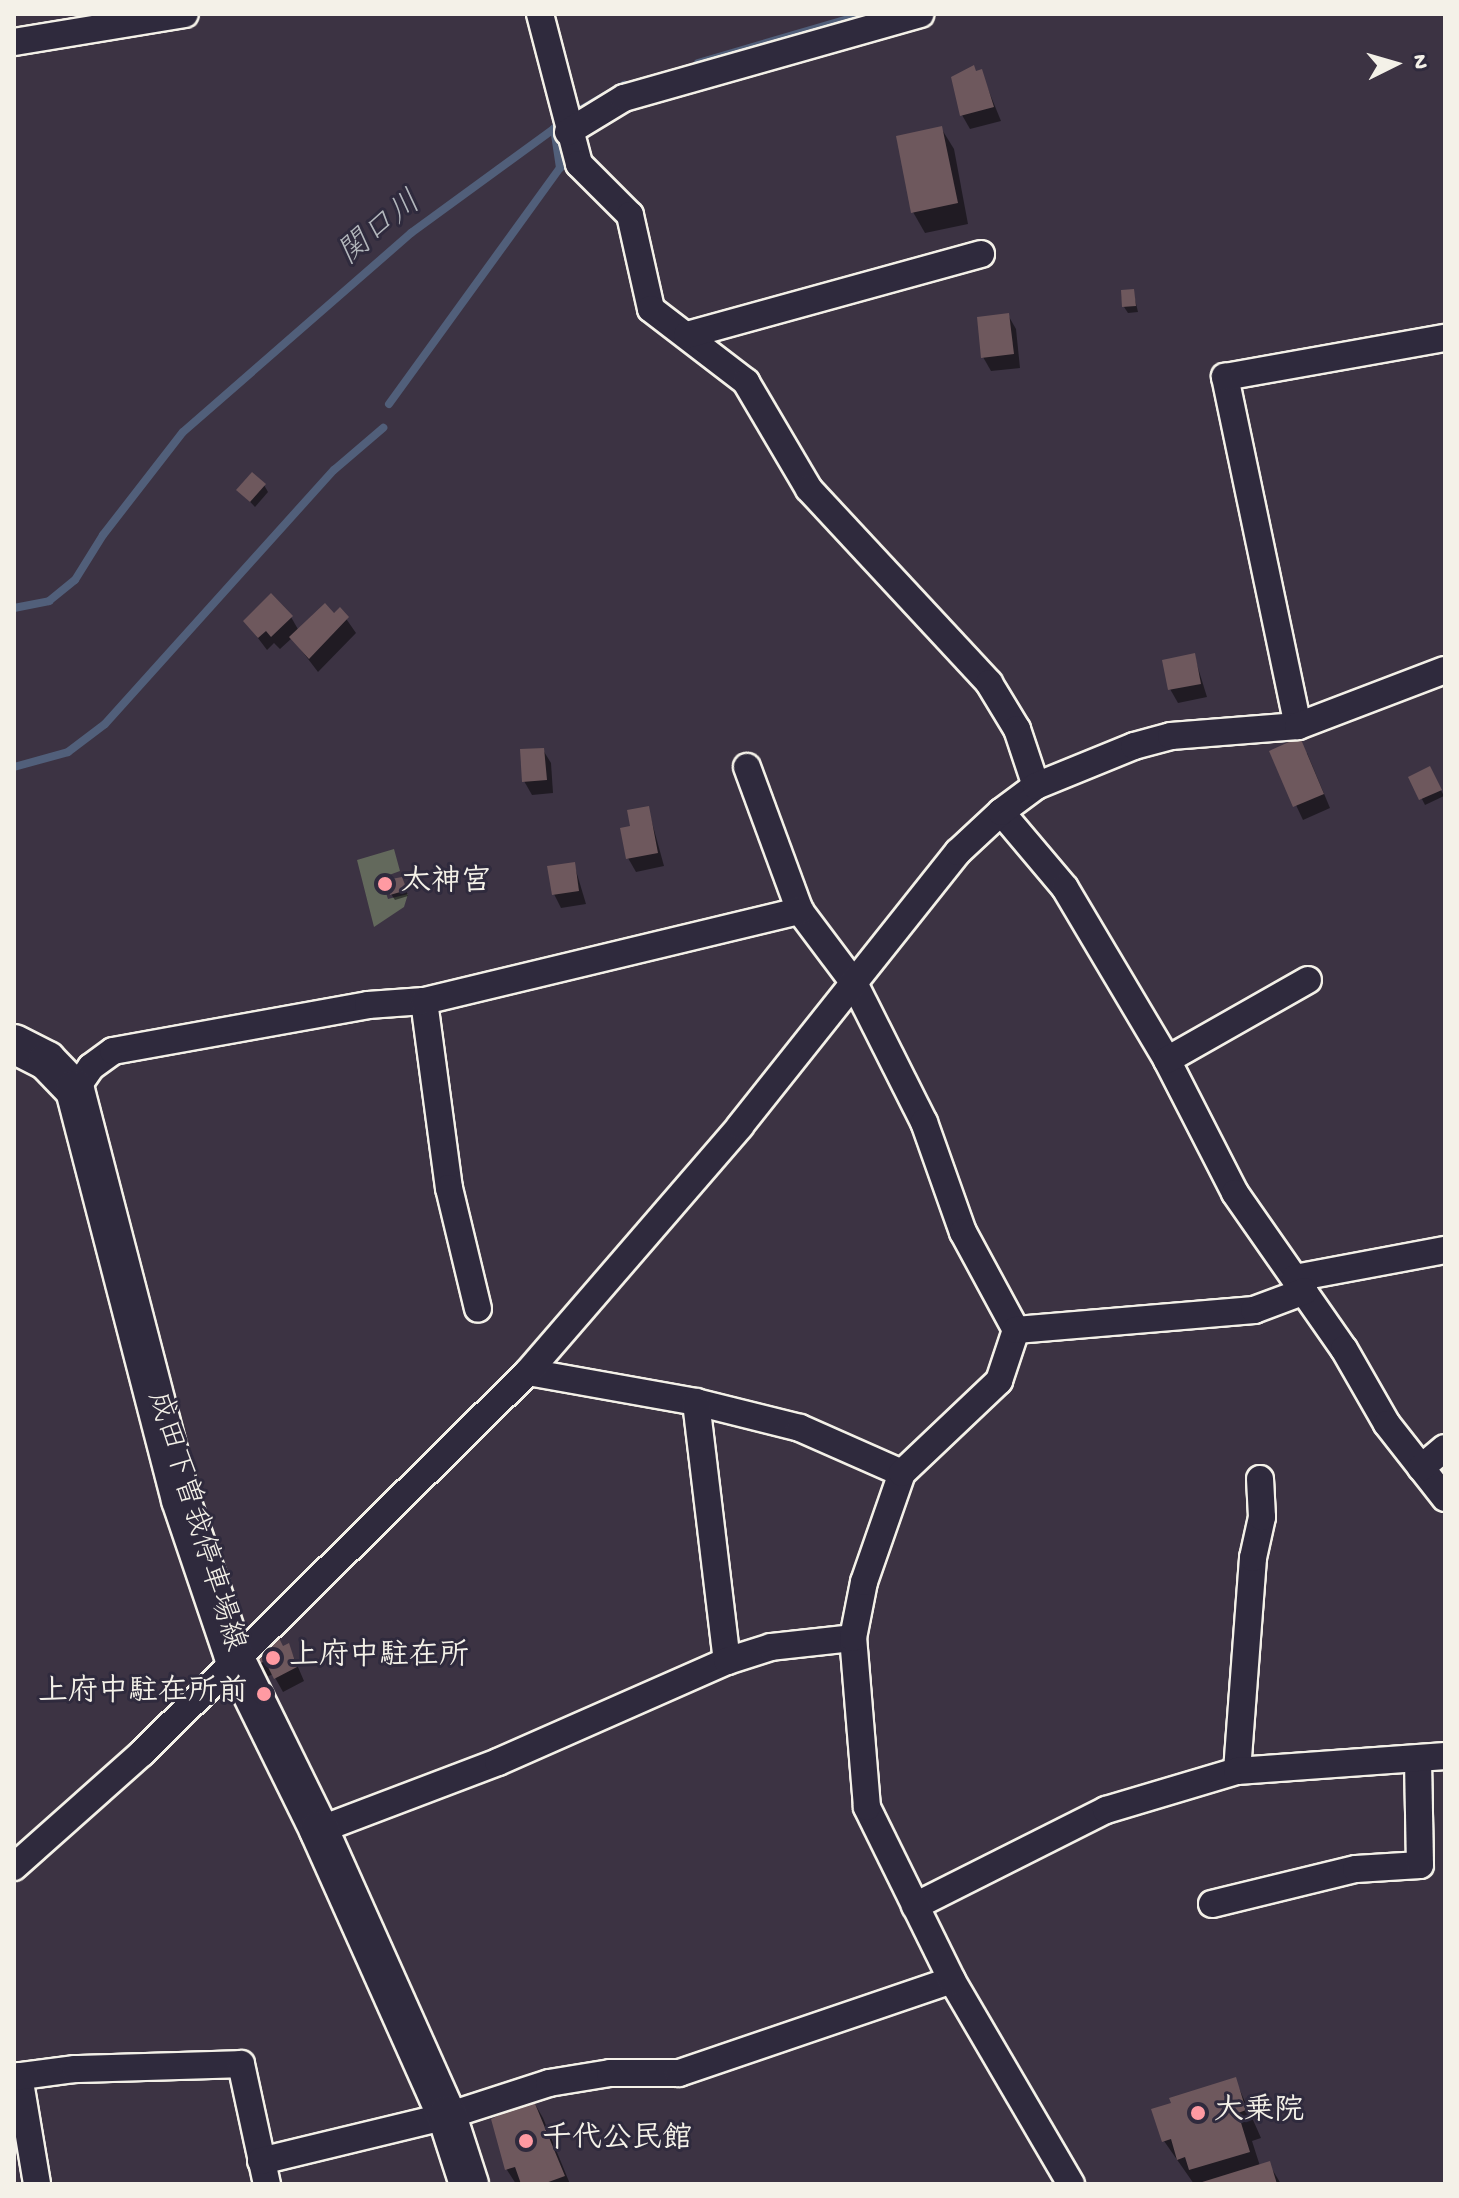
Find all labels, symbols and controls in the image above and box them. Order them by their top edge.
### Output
north arrow [1355,24,1435,104]
text: N [1405,54,1432,70]
water label: 関口川 [332,185,430,275]
place label: 太神宮 [401,866,491,902]
marker: 太神宮 [376,875,394,893]
street label: 成田下曽我停車場線 [137,1388,251,1656]
place label: 上府中駐在所 [289,1640,469,1676]
marker: 上府中駐在所 [264,1649,282,1667]
place label: 上府中駐在所前 [38,1676,248,1712]
marker: 上府中駐在所前 [255,1685,273,1703]
place label: 大乗院 [1214,2095,1304,2131]
marker: 大乗院 [1189,2104,1207,2122]
place label: 千代公民館 [542,2123,692,2159]
marker: 千代公民館 [517,2132,535,2150]

